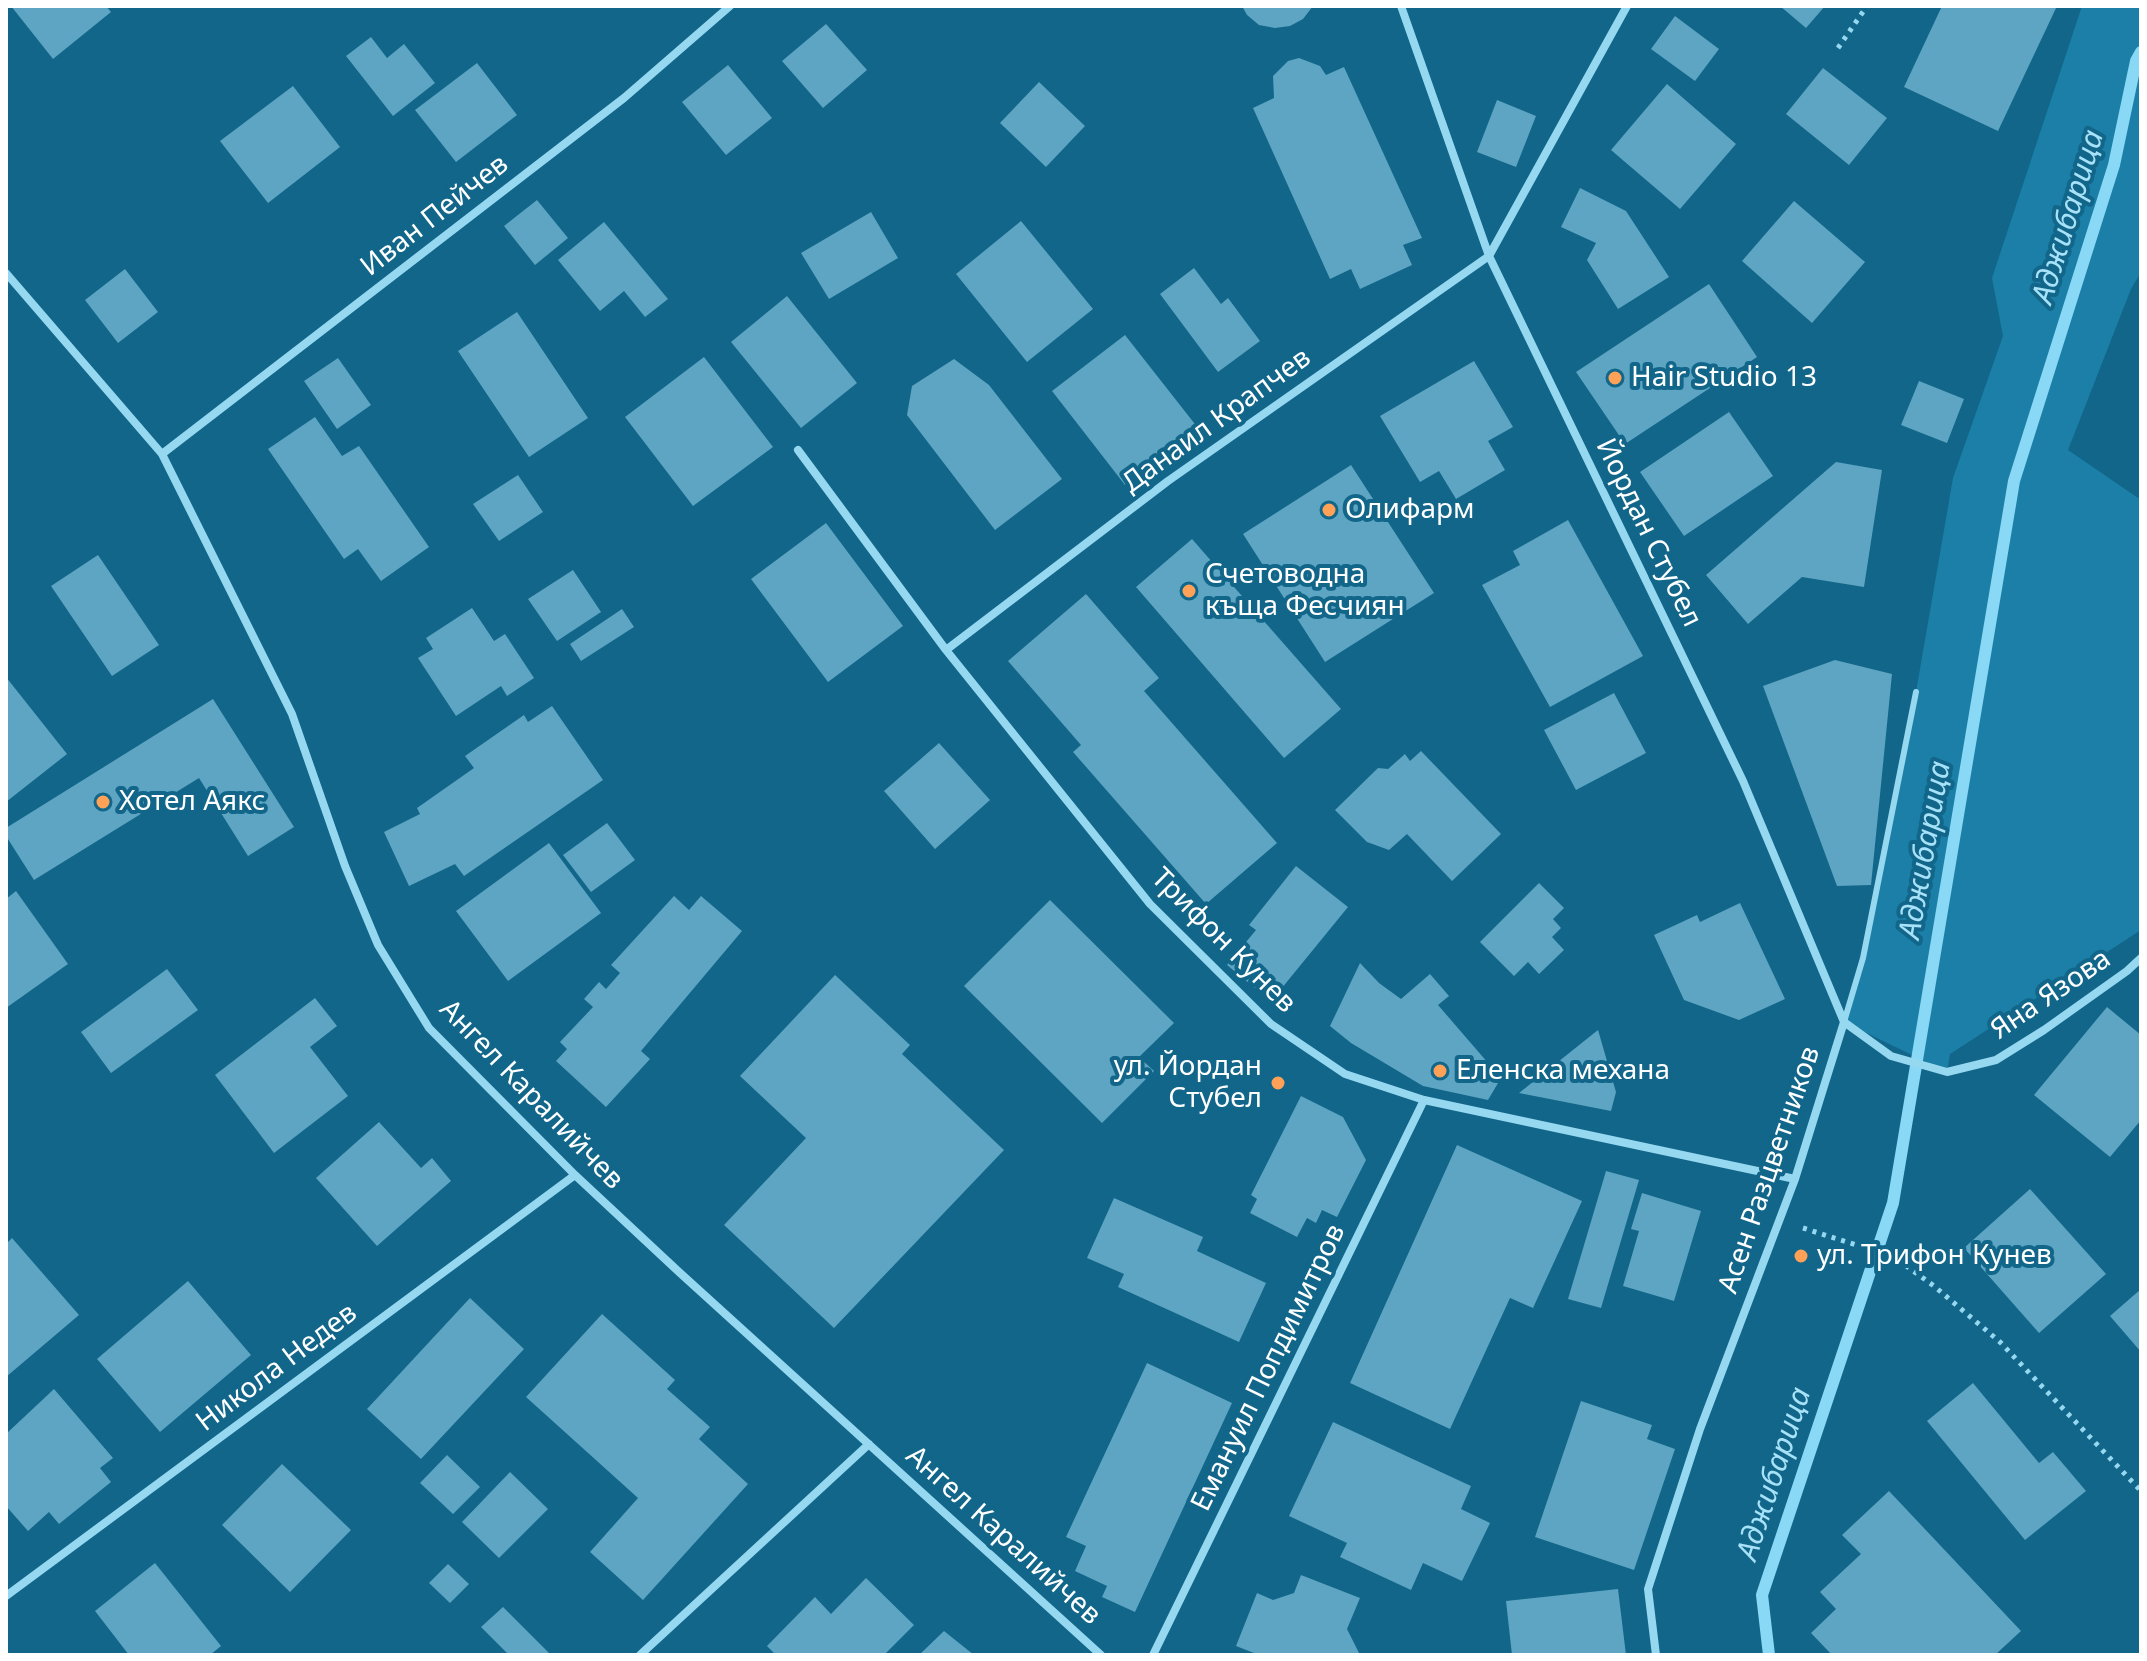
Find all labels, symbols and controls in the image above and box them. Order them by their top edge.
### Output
water label: Аджибарица [2026,126,2112,308]
street label: Иван Пейчев [355,148,515,284]
street label: Данаил Крапчев [1116,341,1318,501]
place label: Hair Studio 13 [1631,361,1817,395]
marker: Hair Studio 13 [1606,369,1624,387]
street label: Йордан Стубел [1588,433,1708,633]
place label: Олифарм [1345,493,1475,527]
marker: Олифарм [1320,501,1338,519]
place label: Счетоводна къща Фесчиян [1205,558,1405,624]
marker: Счетоводна къща Фесчиян [1180,582,1198,600]
water label: Аджибарица [1893,758,1959,942]
place label: Хотел Аякс [119,785,265,819]
marker: Хотел Аякс [94,793,112,811]
street label: Трифон Кунев [1144,862,1302,1020]
street label: Яна Язова [1985,943,2117,1047]
street label: Ангел Каралийчев [432,993,630,1197]
street label: Асен Разцветников [1712,1042,1828,1298]
place label: ул. Йордан Стубел [1114,1050,1262,1116]
place label: Еленска механа [1456,1054,1670,1088]
marker: Еленска механа [1431,1062,1449,1080]
marker: ул. Йордан Стубел [1269,1074,1287,1092]
street label: Емануил Попдимитров [1185,1219,1353,1517]
place label: ул. Трифон Кунев [1817,1239,2052,1273]
marker: ул. Трифон Кунев [1792,1247,1810,1265]
street label: Никола Недев [190,1297,364,1439]
water label: Аджибарица [1730,1383,1820,1565]
street label: Ангел Каралийчев [899,1440,1107,1632]

